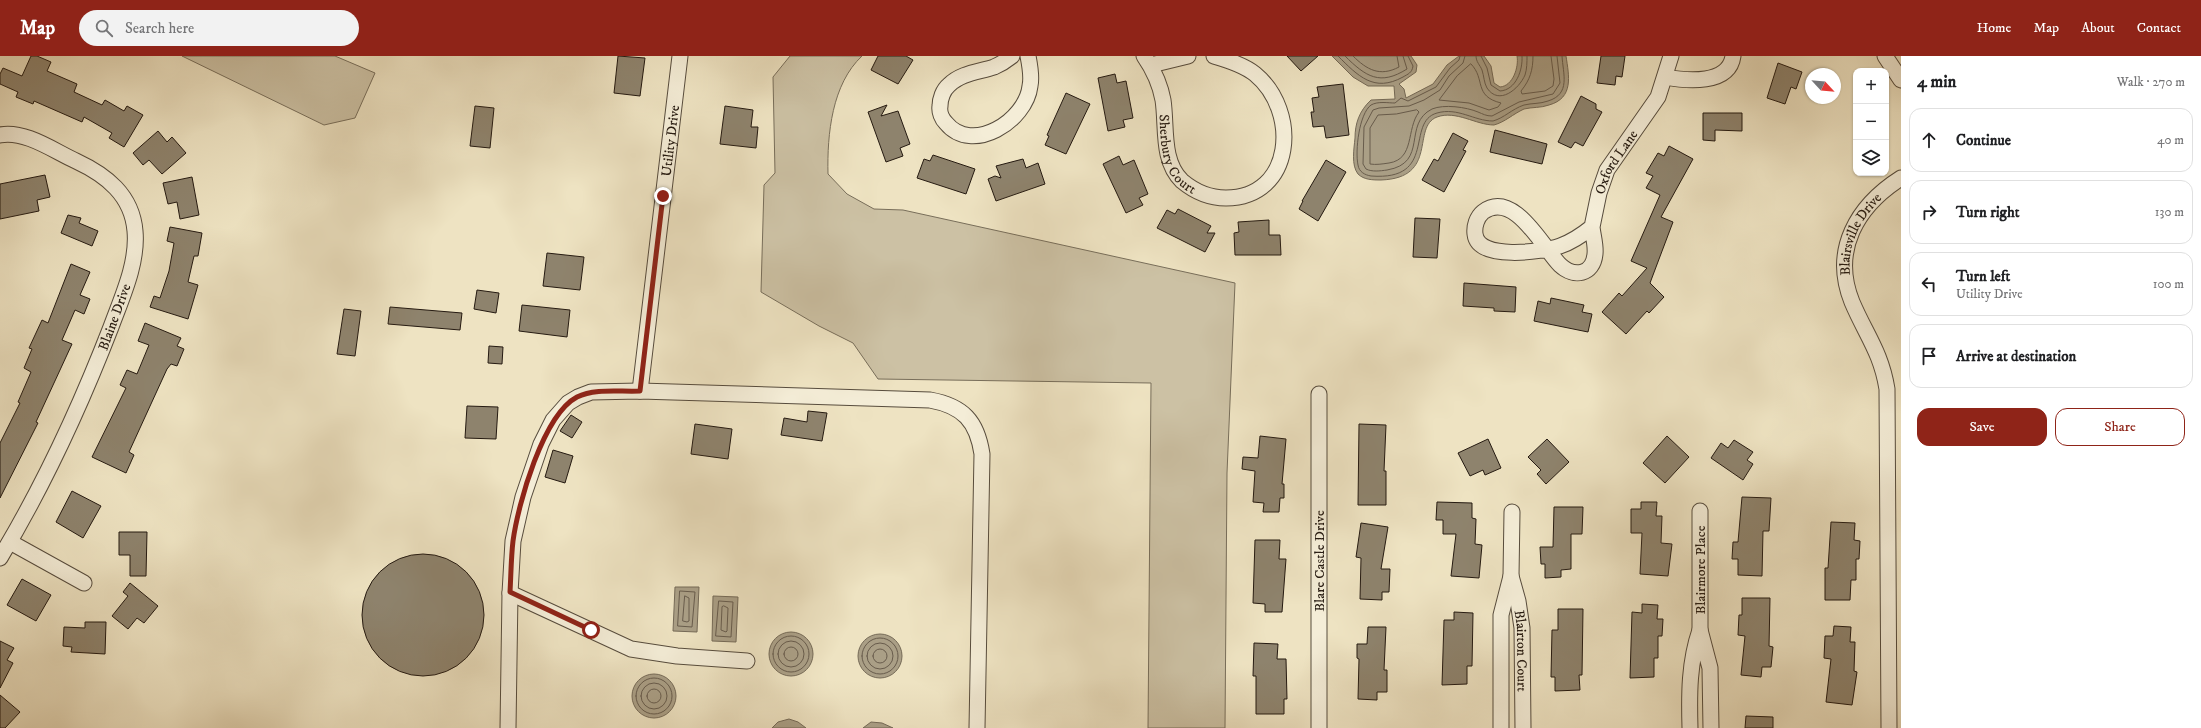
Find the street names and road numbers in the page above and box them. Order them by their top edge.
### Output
street label: Utility Drive [658,104,684,178]
street label: Sherbury Court [1154,114,1200,199]
street label: Oxford Lane [1591,126,1642,197]
street label: Blairsville Drive [1836,189,1886,276]
street label: Blaine Drive [95,281,135,353]
street label: Blare Castle Drive [1311,510,1329,612]
street label: Blairmore Place [1692,525,1710,615]
street label: Blairton Court [1509,609,1531,692]

